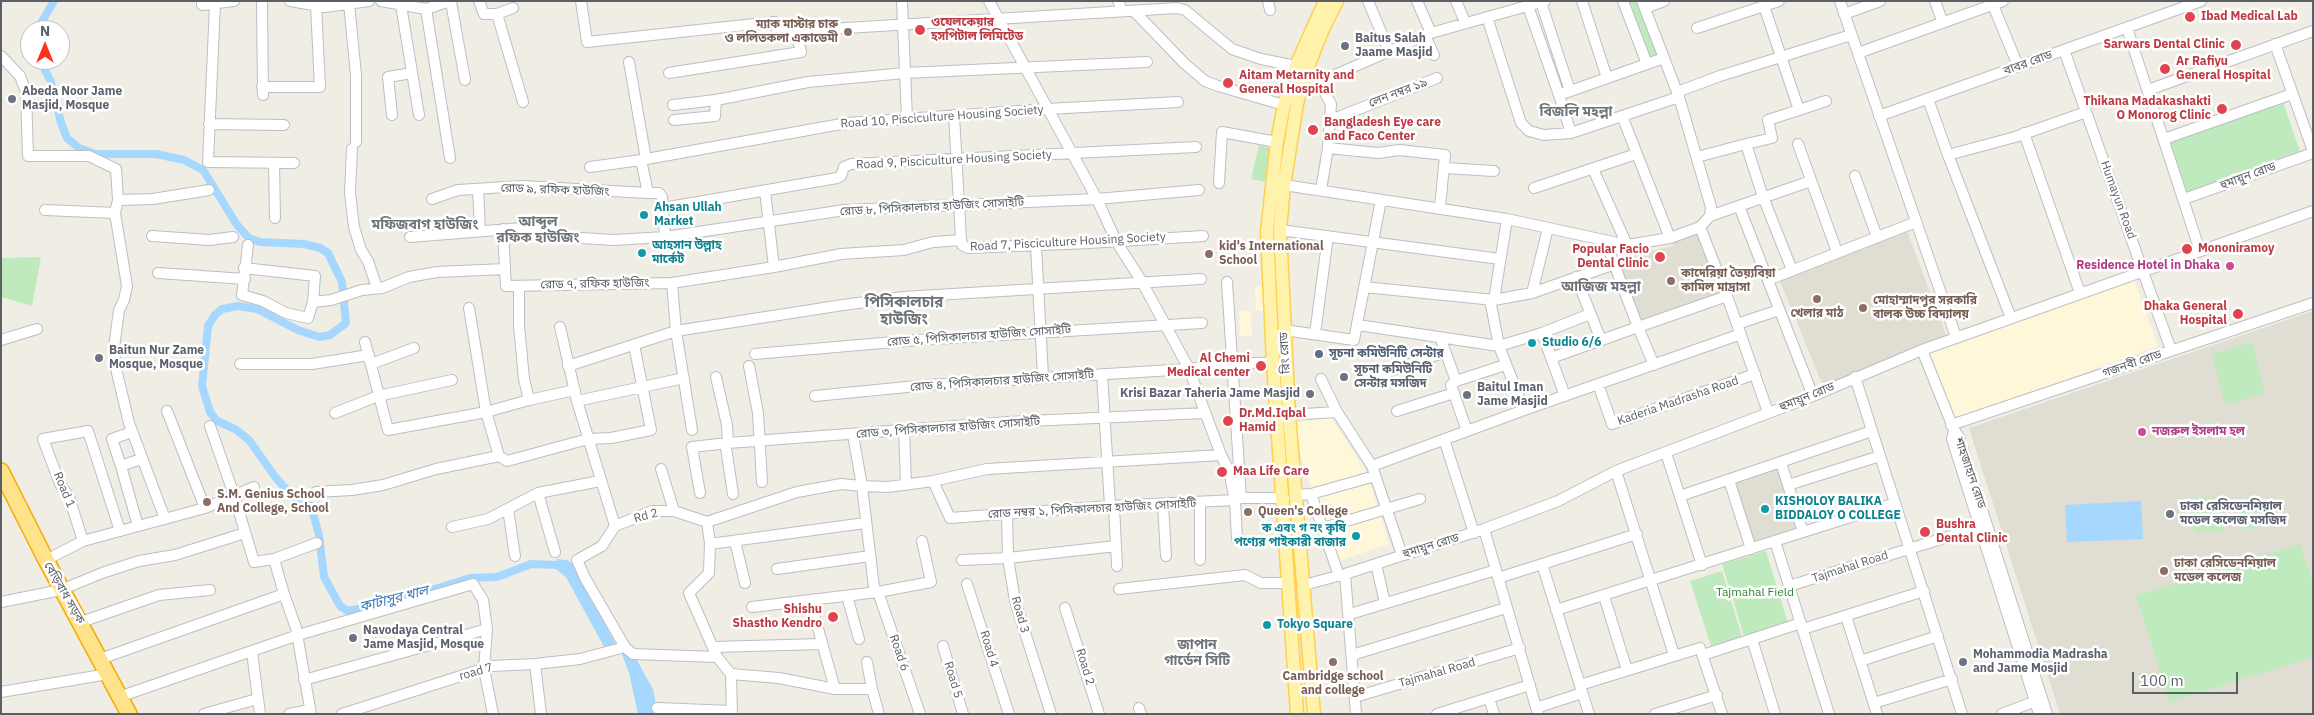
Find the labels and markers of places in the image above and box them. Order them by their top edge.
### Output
marker: Ibad Medical Lab [2183,10,2197,24]
place label: Ibad Medical Lab [2201,10,2298,24]
place label: ওয়েলকেয়ার হসপিটাল লিমিটেড [931,16,1023,44]
place label: ম্যাক মাস্টার চারু ও ললিতকলা একাডেমী [725,18,838,46]
marker: ওয়েলকেয়ার হসপিটাল লিমিটেড [913,23,927,37]
marker: ম্যাক মাস্টার চারু ও ললিতকলা একাডেমী [842,26,854,38]
place label: Baitus Salah Jaame Masjid [1355,32,1433,60]
place label: Sarwars Dental Clinic [2103,38,2225,52]
marker: Sarwars Dental Clinic [2229,38,2243,52]
marker: Baitus Salah Jaame Masjid [1339,40,1351,52]
place label: Ar Rafiyu General Hospital [2176,55,2271,83]
marker: Ar Rafiyu General Hospital [2158,62,2172,76]
place label: Aitam Metarnity and General Hospital [1239,69,1354,97]
marker: Aitam Metarnity and General Hospital [1221,76,1235,90]
place label: Abeda Noor Jame Masjid, Mosque [22,85,122,113]
marker: Abeda Noor Jame Masjid, Mosque [6,93,18,105]
place label: Thikana Madakashakti O Monorog Clinic [2083,95,2211,123]
marker: Thikana Madakashakti O Monorog Clinic [2215,102,2229,116]
place label: Bangladesh Eye care and Faco Center [1324,116,1441,144]
marker: Bangladesh Eye care and Faco Center [1306,123,1320,137]
place label: Ahsan Ullah Market [654,201,722,229]
marker: Ahsan Ullah Market [638,209,650,221]
place label: আহসান উল্লাহ মার্কেট [652,239,722,267]
place label: kid's International School [1219,240,1324,268]
marker: Mononiramoy [2180,242,2194,256]
place label: Mononiramoy [2198,242,2274,256]
place label: Popular Facio Dental Clinic [1572,243,1649,271]
marker: আহসান উল্লাহ মার্কেট [636,247,648,259]
marker: kid's International School [1203,248,1215,260]
marker: Popular Facio Dental Clinic [1653,250,1667,264]
place label: Residence Hotel in Dhaka [2076,259,2220,273]
marker: Residence Hotel in Dhaka [2224,260,2236,272]
place label: কাদেরিয়া তৈয়্যবিয়া কামিল মাদ্রাসা [1681,267,1775,295]
marker: কাদেরিয়া তৈয়্যবিয়া কামিল মাদ্রাসা [1665,275,1677,287]
marker: খেলার মাঠ [1811,293,1823,305]
place label: মোহাম্মাদপুর সরকারি বালক উচ্চ বিদ্যালয় [1873,294,1977,322]
place label: Dhaka General Hospital [2144,300,2227,328]
marker: মোহাম্মাদপুর সরকারি বালক উচ্চ বিদ্যালয় [1857,302,1869,314]
place label: খেলার মাঠ [1791,307,1843,321]
marker: Dhaka General Hospital [2231,307,2245,321]
place label: Studio 6/6 [1542,336,1601,350]
marker: Studio 6/6 [1526,337,1538,349]
place label: Baitun Nur Zame Mosque, Mosque [109,344,204,372]
place label: সূচনা কমিউনিটি সেন্টার [1329,347,1444,361]
marker: সূচনা কমিউনিটি সেন্টার [1313,348,1325,360]
marker: Baitun Nur Zame Mosque, Mosque [93,352,105,364]
place label: Al Chemi Medical center [1167,352,1250,380]
marker: Al Chemi Medical center [1254,359,1268,373]
place label: সূচনা কমিউনিটি সেন্টার মসজিদ [1354,363,1432,391]
marker: সূচনা কমিউনিটি সেন্টার মসজিদ [1338,371,1350,383]
place label: Baitul Iman Jame Masjid [1477,381,1548,409]
place label: Krisi Bazar Taheria Jame Masjid [1120,387,1300,401]
marker: Krisi Bazar Taheria Jame Masjid [1304,388,1316,400]
marker: Baitul Iman Jame Masjid [1461,389,1473,401]
place label: Dr.Md.Iqbal Hamid [1239,407,1306,435]
marker: Dr.Md.Iqbal Hamid [1221,414,1235,428]
place label: নজরুল ইসলাম হল [2152,425,2245,439]
marker: নজরুল ইসলাম হল [2136,426,2148,438]
marker: Maa Life Care [1215,465,1229,479]
place label: Maa Life Care [1233,465,1309,479]
place label: S.M. Genius School And College, School [217,488,329,516]
place label: KISHOLOY BALIKA BIDDALOY O COLLEGE [1775,495,1901,523]
marker: S.M. Genius School And College, School [201,496,213,508]
place label: ঢাকা রেসিডেনশিয়াল মডেল কলেজ মসজিদ [2180,500,2286,528]
marker: KISHOLOY BALIKA BIDDALOY O COLLEGE [1759,503,1771,515]
place label: Queen's College [1258,505,1348,519]
marker: Queen's College [1242,506,1254,518]
marker: ঢাকা রেসিডেনশিয়াল মডেল কলেজ মসজিদ [2164,508,2176,520]
place label: Bushra Dental Clinic [1936,518,2008,546]
place label: ক এবং গ নং কৃষি পণ্যের পাইকারী বাজার [1234,522,1346,550]
marker: Bushra Dental Clinic [1918,525,1932,539]
marker: ক এবং গ নং কৃষি পণ্যের পাইকারী বাজার [1350,530,1362,542]
place label: ঢাকা রেসিডেনশিয়াল মডেল কলেজ [2174,557,2276,585]
marker: ঢাকা রেসিডেনশিয়াল মডেল কলেজ [2158,565,2170,577]
place label: Shishu Shastho Kendro [732,603,822,631]
marker: Shishu Shastho Kendro [826,610,840,624]
place label: Tokyo Square [1277,618,1353,632]
marker: Tokyo Square [1261,619,1273,631]
place label: Navodaya Central Jame Masjid, Mosque [363,624,484,652]
marker: Navodaya Central Jame Masjid, Mosque [347,632,359,644]
place label: Mohammodia Madrasha and Jame Mosjid [1973,648,2108,676]
marker: Cambridge school and college [1327,656,1339,668]
marker: Mohammodia Madrasha and Jame Mosjid [1957,656,1969,668]
place label: Cambridge school and college [1283,670,1383,698]

